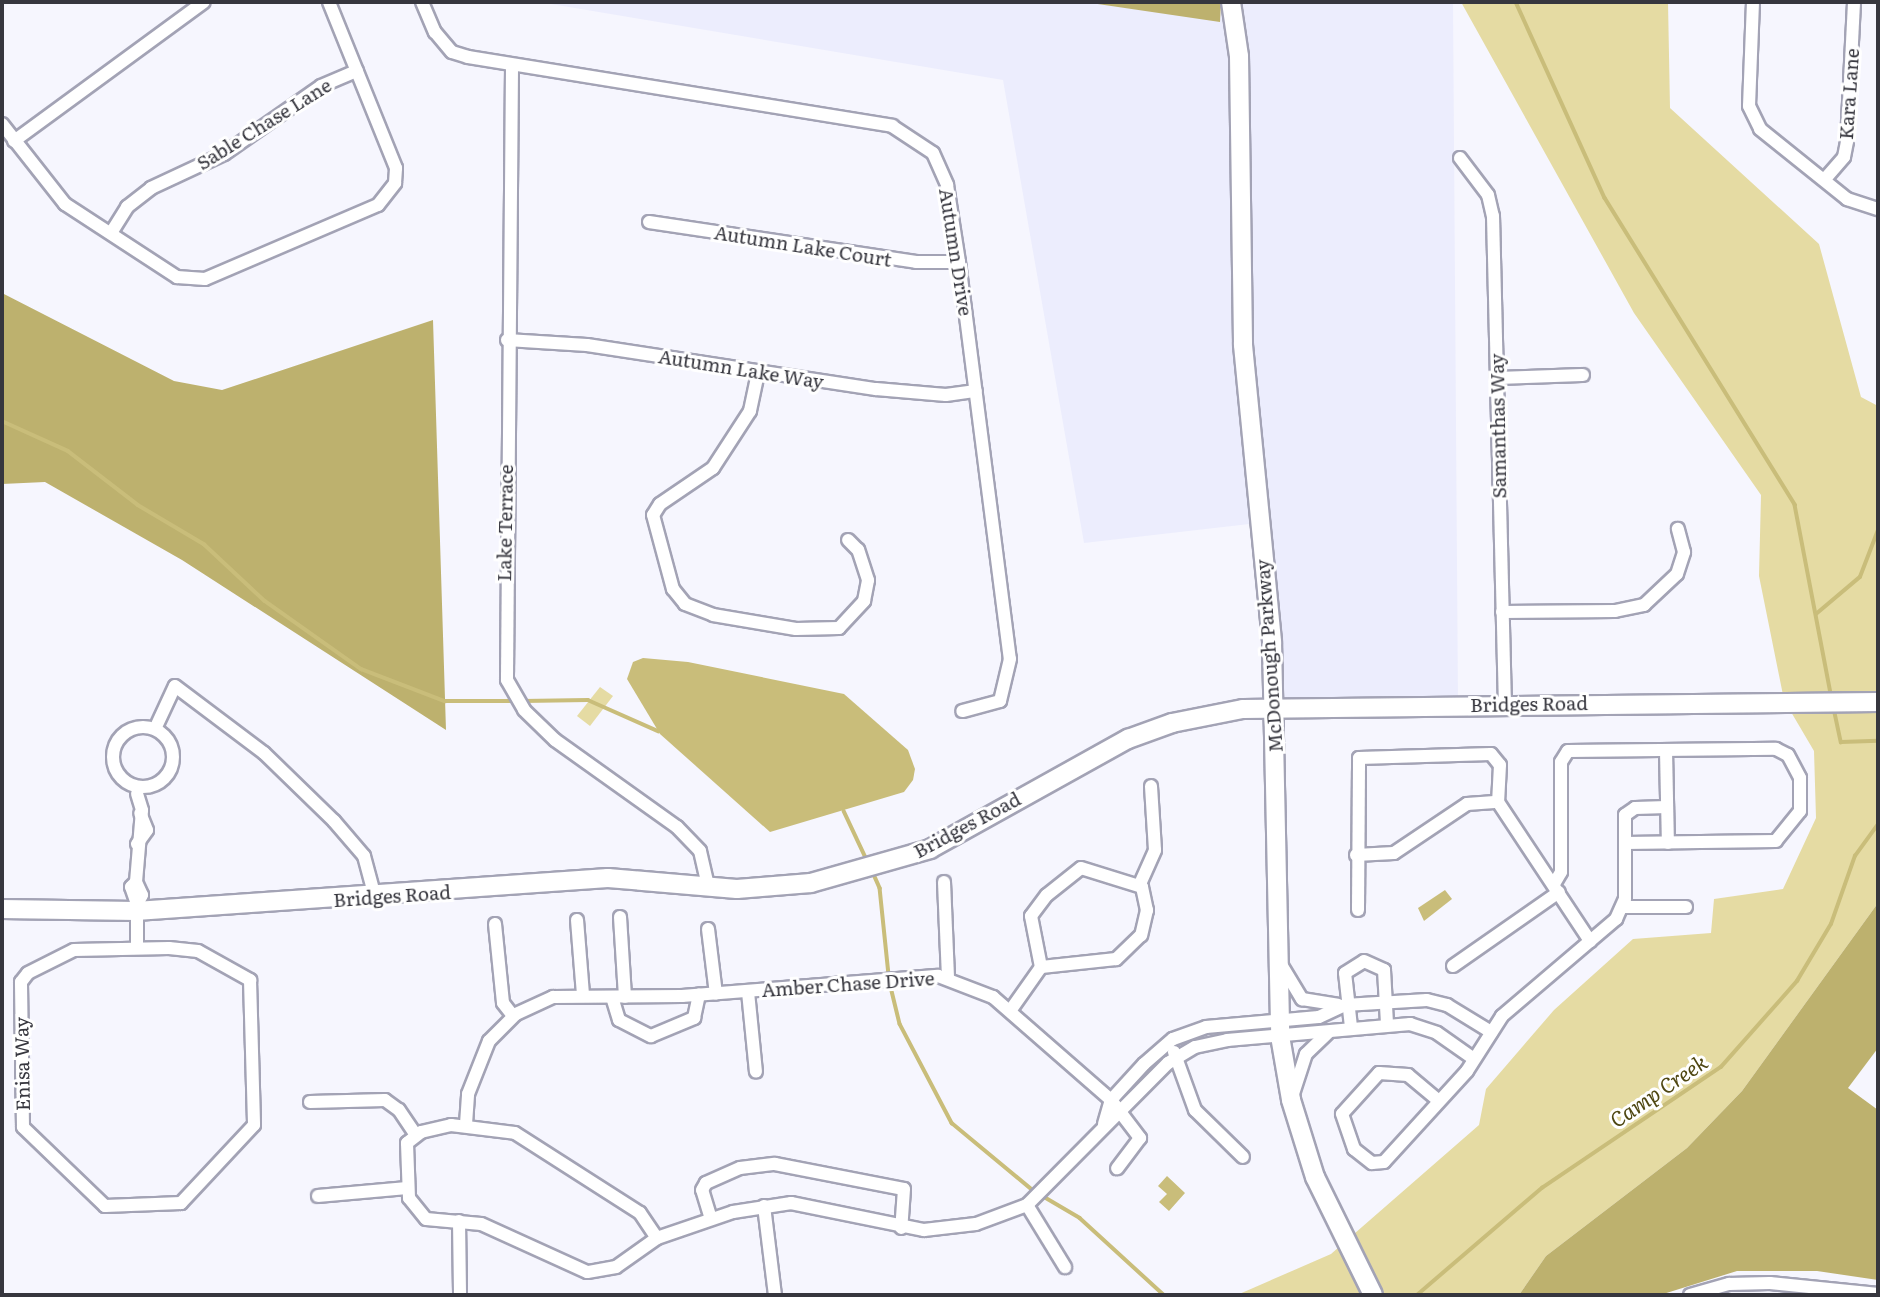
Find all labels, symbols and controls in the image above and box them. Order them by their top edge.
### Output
street label: Kara Lane [1834,48,1864,140]
street label: Sable Chase Lane [193,73,335,175]
street label: Autumn Drive [935,187,977,317]
street label: Autumn Lake Court [713,221,893,271]
street label: Autumn Lake Way [657,345,825,393]
street label: Samanthas Way [1485,353,1511,499]
street label: Lake Terrace [493,464,517,582]
street label: McDonough Parkway [1251,559,1287,753]
street label: Bridges Road [1470,692,1588,716]
street label: Bridges Road [910,787,1024,863]
street label: Bridges Road [332,881,452,911]
street label: Amber Chase Drive [761,967,935,1001]
street label: Enisa Way [10,1017,34,1111]
water label: Camp Creek [1605,1048,1711,1132]

